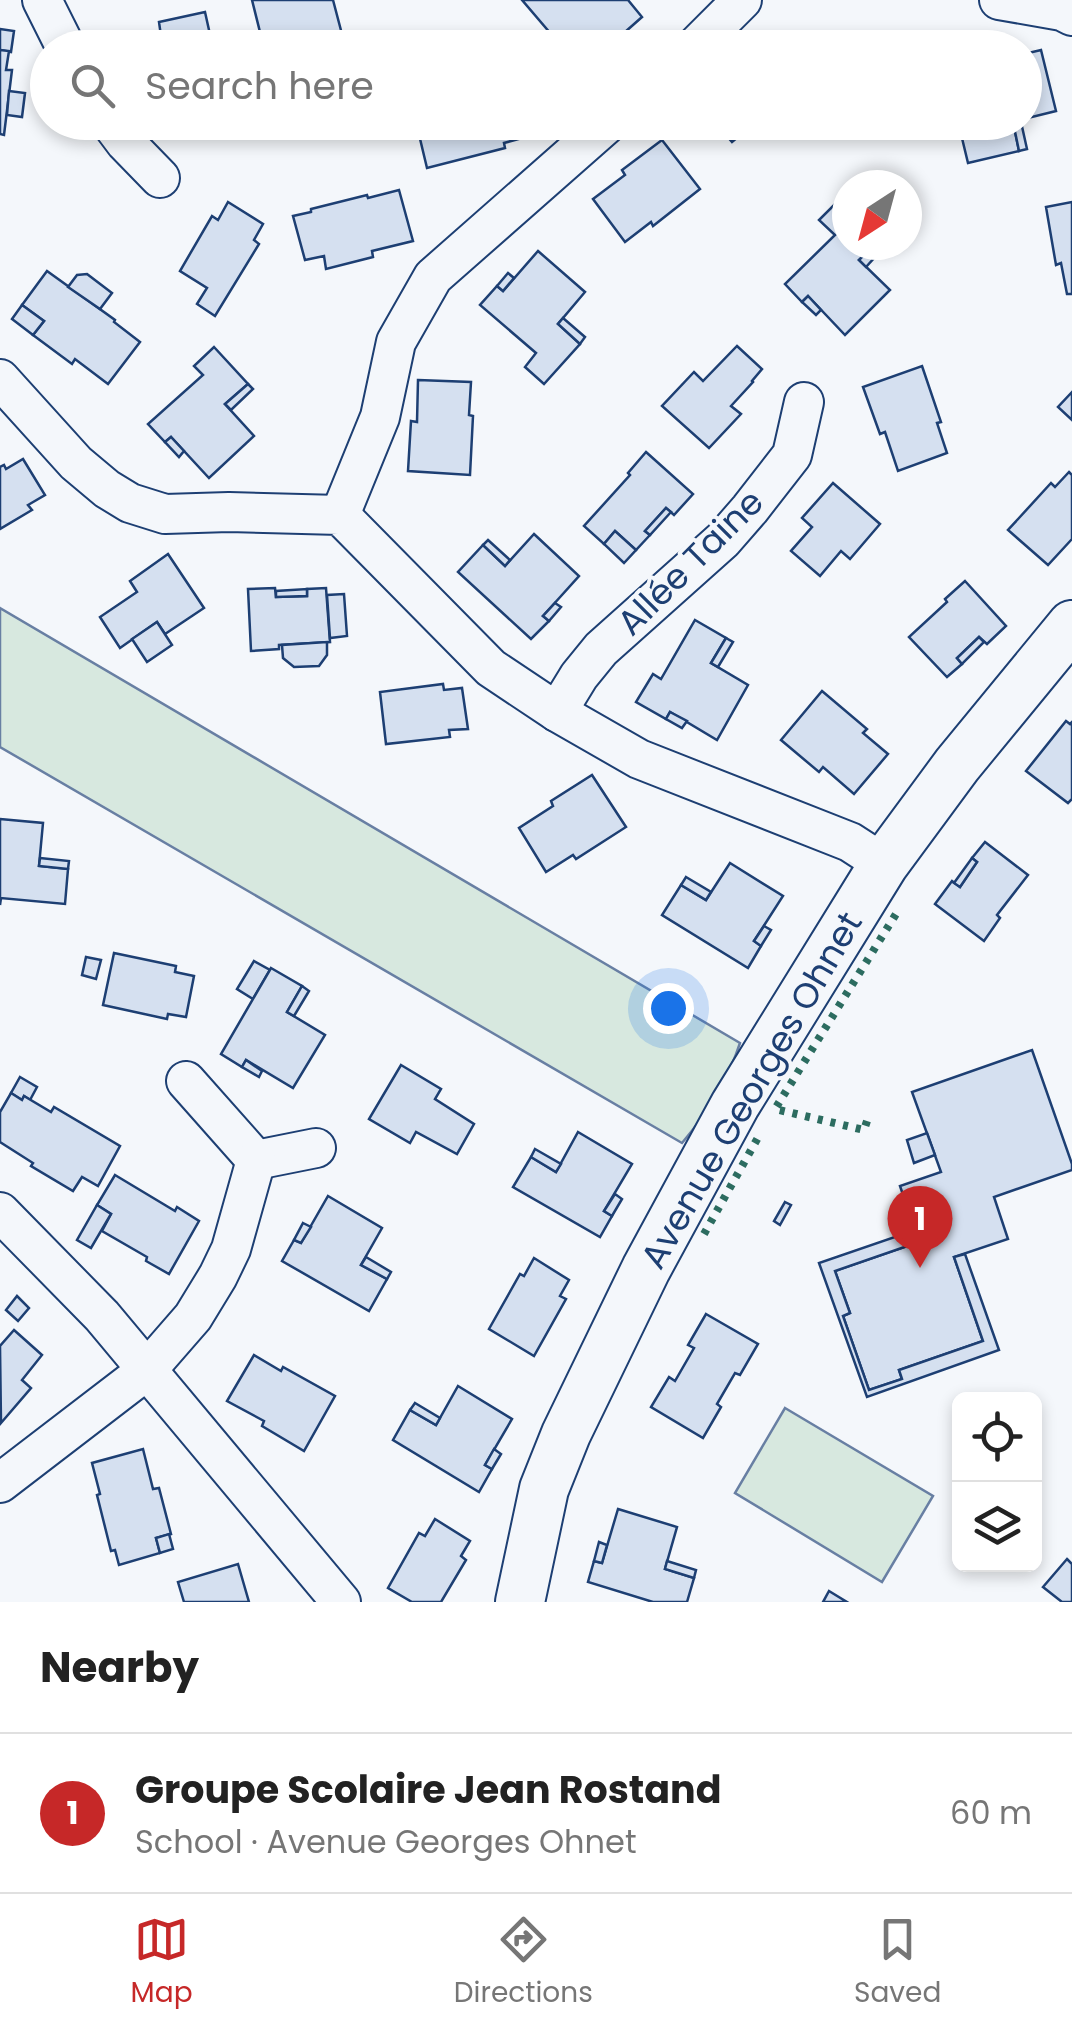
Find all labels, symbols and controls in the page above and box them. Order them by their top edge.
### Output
search box [30,30,1042,140]
icon: search [65,58,120,113]
text: Search here [145,59,374,112]
north arrow [832,170,922,260]
street label: Allée Taine [606,478,774,646]
street label: Avenue Georges Ohnet [629,902,873,1278]
your location [643,983,694,1034]
pin: 1 [888,1186,952,1268]
map controls [952,1392,1042,1572]
button: locate [952,1392,1042,1482]
button: layers [952,1482,1042,1572]
text: Nearby [40,1638,199,1697]
text: Groupe Scolaire Jean Rostand [135,1763,722,1816]
text: 1 [66,1790,79,1835]
text: 60 m [950,1790,1032,1835]
text: School · Avenue Georges Ohnet [135,1819,637,1864]
tab: Map [131,1912,193,2014]
tab: Directions [454,1912,593,2014]
tab: Saved [854,1912,941,2014]

